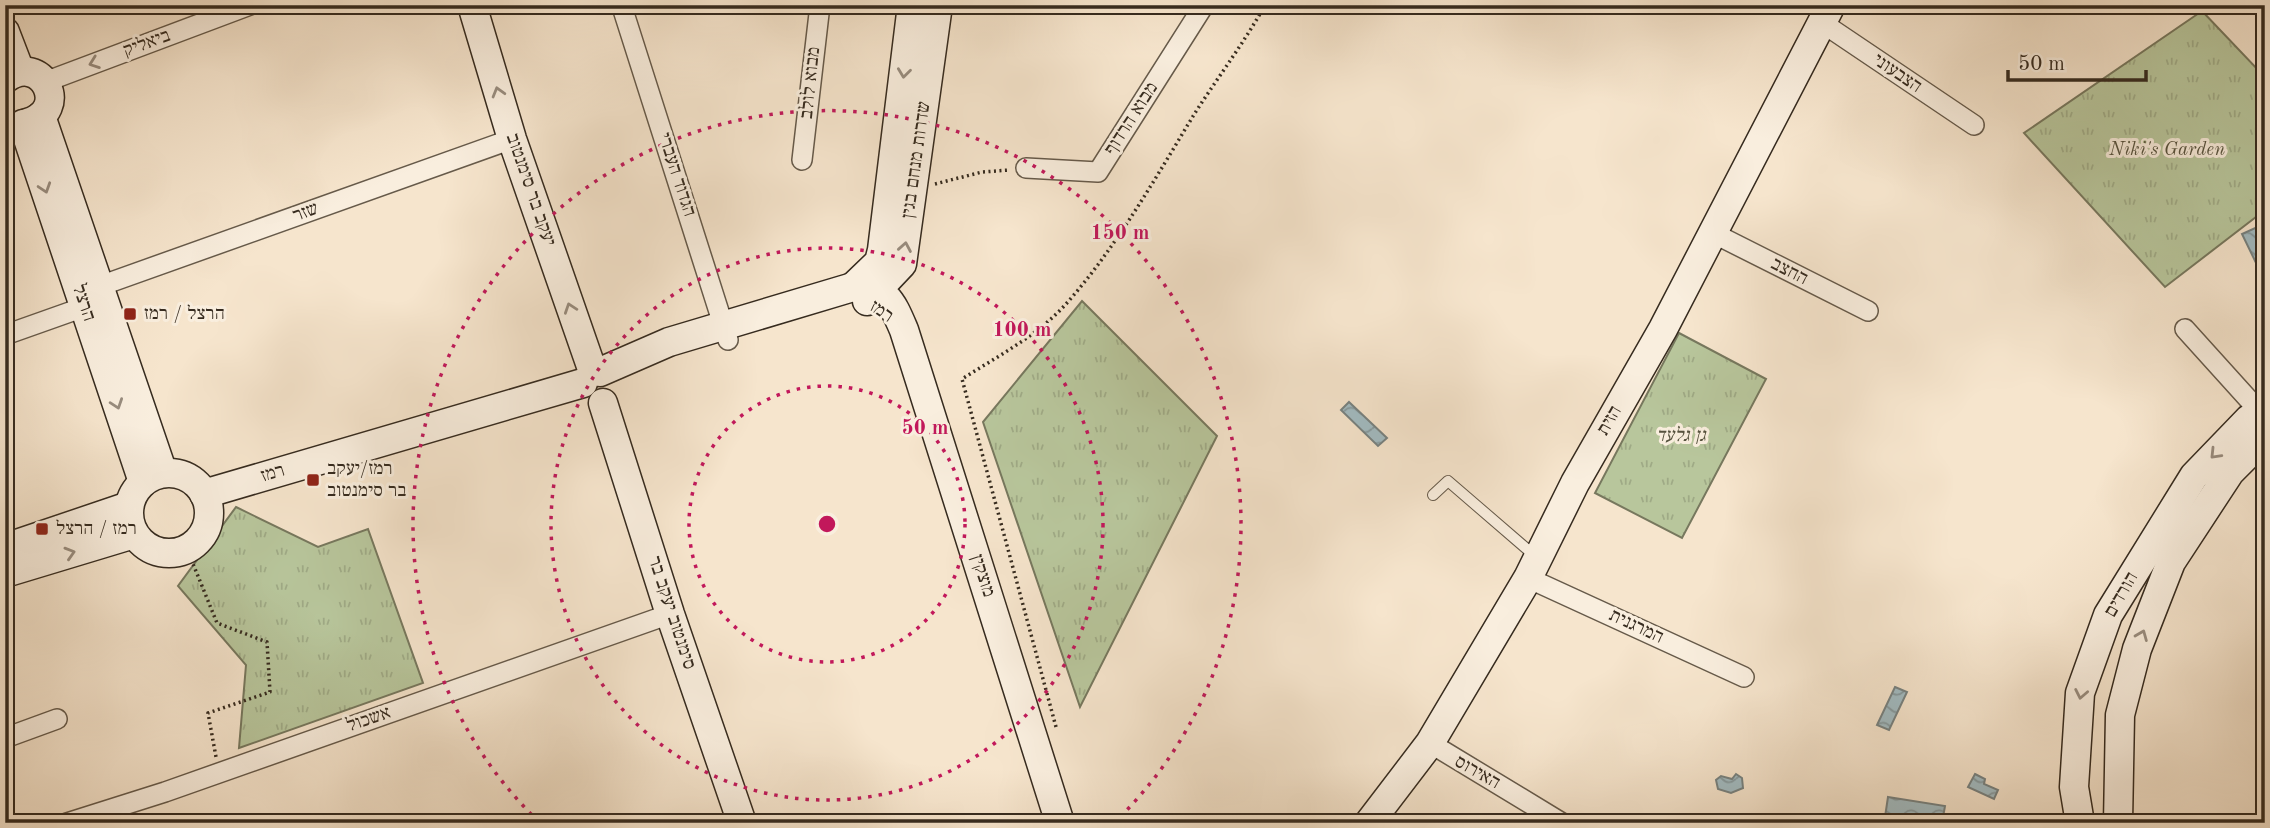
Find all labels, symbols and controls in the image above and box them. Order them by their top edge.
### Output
street label: ביאליק [121,26,173,61]
scale bar [2008,38,2146,82]
street label: מבוא לולב [797,46,824,120]
street label: הצבעוני [1869,51,1925,97]
text: 50 m [2018,54,2065,75]
one-way arrow [89,55,101,69]
one-way arrow [896,67,911,79]
street label: מבוא הרדוף [1102,79,1162,159]
one-way arrow [491,87,506,99]
street label: שדרות מנחם בגין [899,100,935,220]
street label: יעקב בר סימנטוב [502,131,558,249]
street label: הגדוד העברי [654,131,698,219]
park label: Niki's Garden [2108,141,2225,160]
one-way arrow [37,182,51,194]
street label: שזר [291,200,321,226]
text: 150 m [1090,223,1150,244]
one-way arrow [897,241,912,253]
street label: החצב [1767,255,1811,289]
street label: הרצל [68,282,99,324]
street label: רמז [866,297,896,327]
one-way arrow [564,302,578,314]
place label: הרצל / רמז [144,304,225,324]
marker: הרצל / רמז [122,306,138,322]
text: 100 m [992,320,1052,341]
one-way arrow [109,398,123,410]
street label: הזית [1594,403,1626,439]
text: 50 m [901,418,949,439]
park label: גן גלעד [1656,425,1707,446]
one-way arrow [2210,446,2223,459]
place label: רמז/יעקב בר סימנטוב [327,460,406,501]
street label: רמז [259,462,287,486]
marker: רמז/יעקב בר סימנטוב [305,472,321,488]
centre of rings [815,512,839,536]
place label: רמז / הרצל [56,519,137,539]
marker: רמז / הרצל [34,521,50,537]
one-way arrow [63,547,75,562]
street label: מוצקין [966,553,998,599]
street label: סימנטוב יעקב בר [644,554,698,672]
street label: הורדים [2102,569,2142,621]
street label: המרגנית [1606,606,1666,648]
one-way arrow [2134,630,2148,642]
one-way arrow [2075,687,2090,699]
street label: אשכול [344,703,393,736]
street label: האירוס [1451,753,1503,793]

